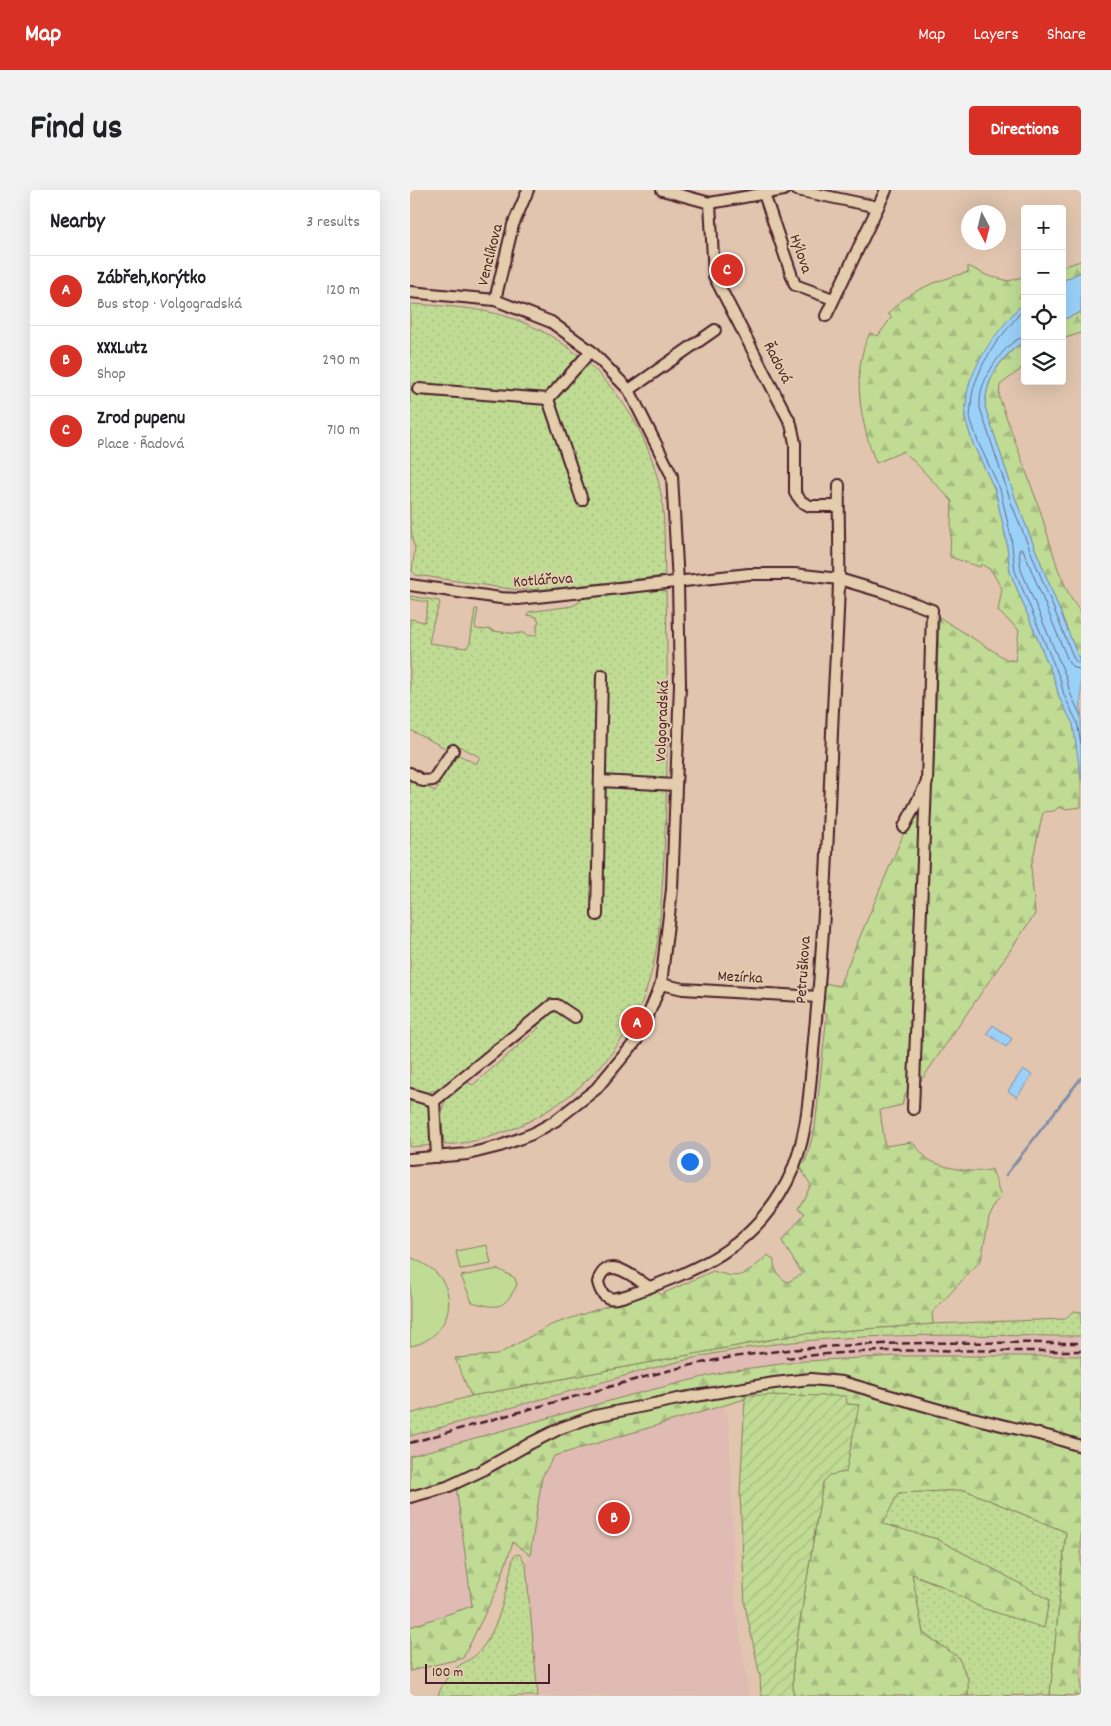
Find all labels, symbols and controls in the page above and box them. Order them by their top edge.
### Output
text: Map [25,18,61,52]
text: Map [918,23,945,48]
text: Layers [973,23,1019,48]
text: Share [1047,23,1086,48]
text: Find us [30,105,122,155]
button: Directions [969,106,1081,155]
north arrow [961,205,1006,250]
map controls [1021,205,1066,385]
button: + [1021,205,1066,250]
text: Nearby [50,208,105,238]
text: 3 results [306,211,360,234]
street label: Venclíkova [472,221,510,288]
street label: Hýlova [783,231,818,277]
button: − [1021,250,1066,295]
pin: C [711,251,743,289]
text: Zábřeh,Korýtko [97,266,206,293]
text: A [62,279,70,302]
text: 120 m [326,279,360,302]
text: Bus stop · Volgogradská [97,293,242,316]
button: locate [1021,295,1066,340]
text: XXXLutz [97,336,147,363]
street label: Řadová [757,338,797,388]
button: layers [1021,340,1066,385]
text: B [62,349,70,372]
text: 290 m [322,349,360,372]
text: Shop [97,363,126,386]
text: Zrod pupenu [97,406,185,433]
text: C [62,419,70,442]
text: 710 m [327,419,360,442]
text: Place · Řadová [97,433,184,456]
street label: Kotlářova [513,567,574,595]
street label: Volgogradská [650,680,676,762]
street label: Petruškova [790,935,818,1005]
street label: Mezírka [717,965,764,991]
pin: A [621,1004,653,1042]
your location [677,1149,703,1175]
pin: B [598,1499,630,1537]
scale bar [425,1661,550,1684]
text: 100 m [432,1663,463,1683]

